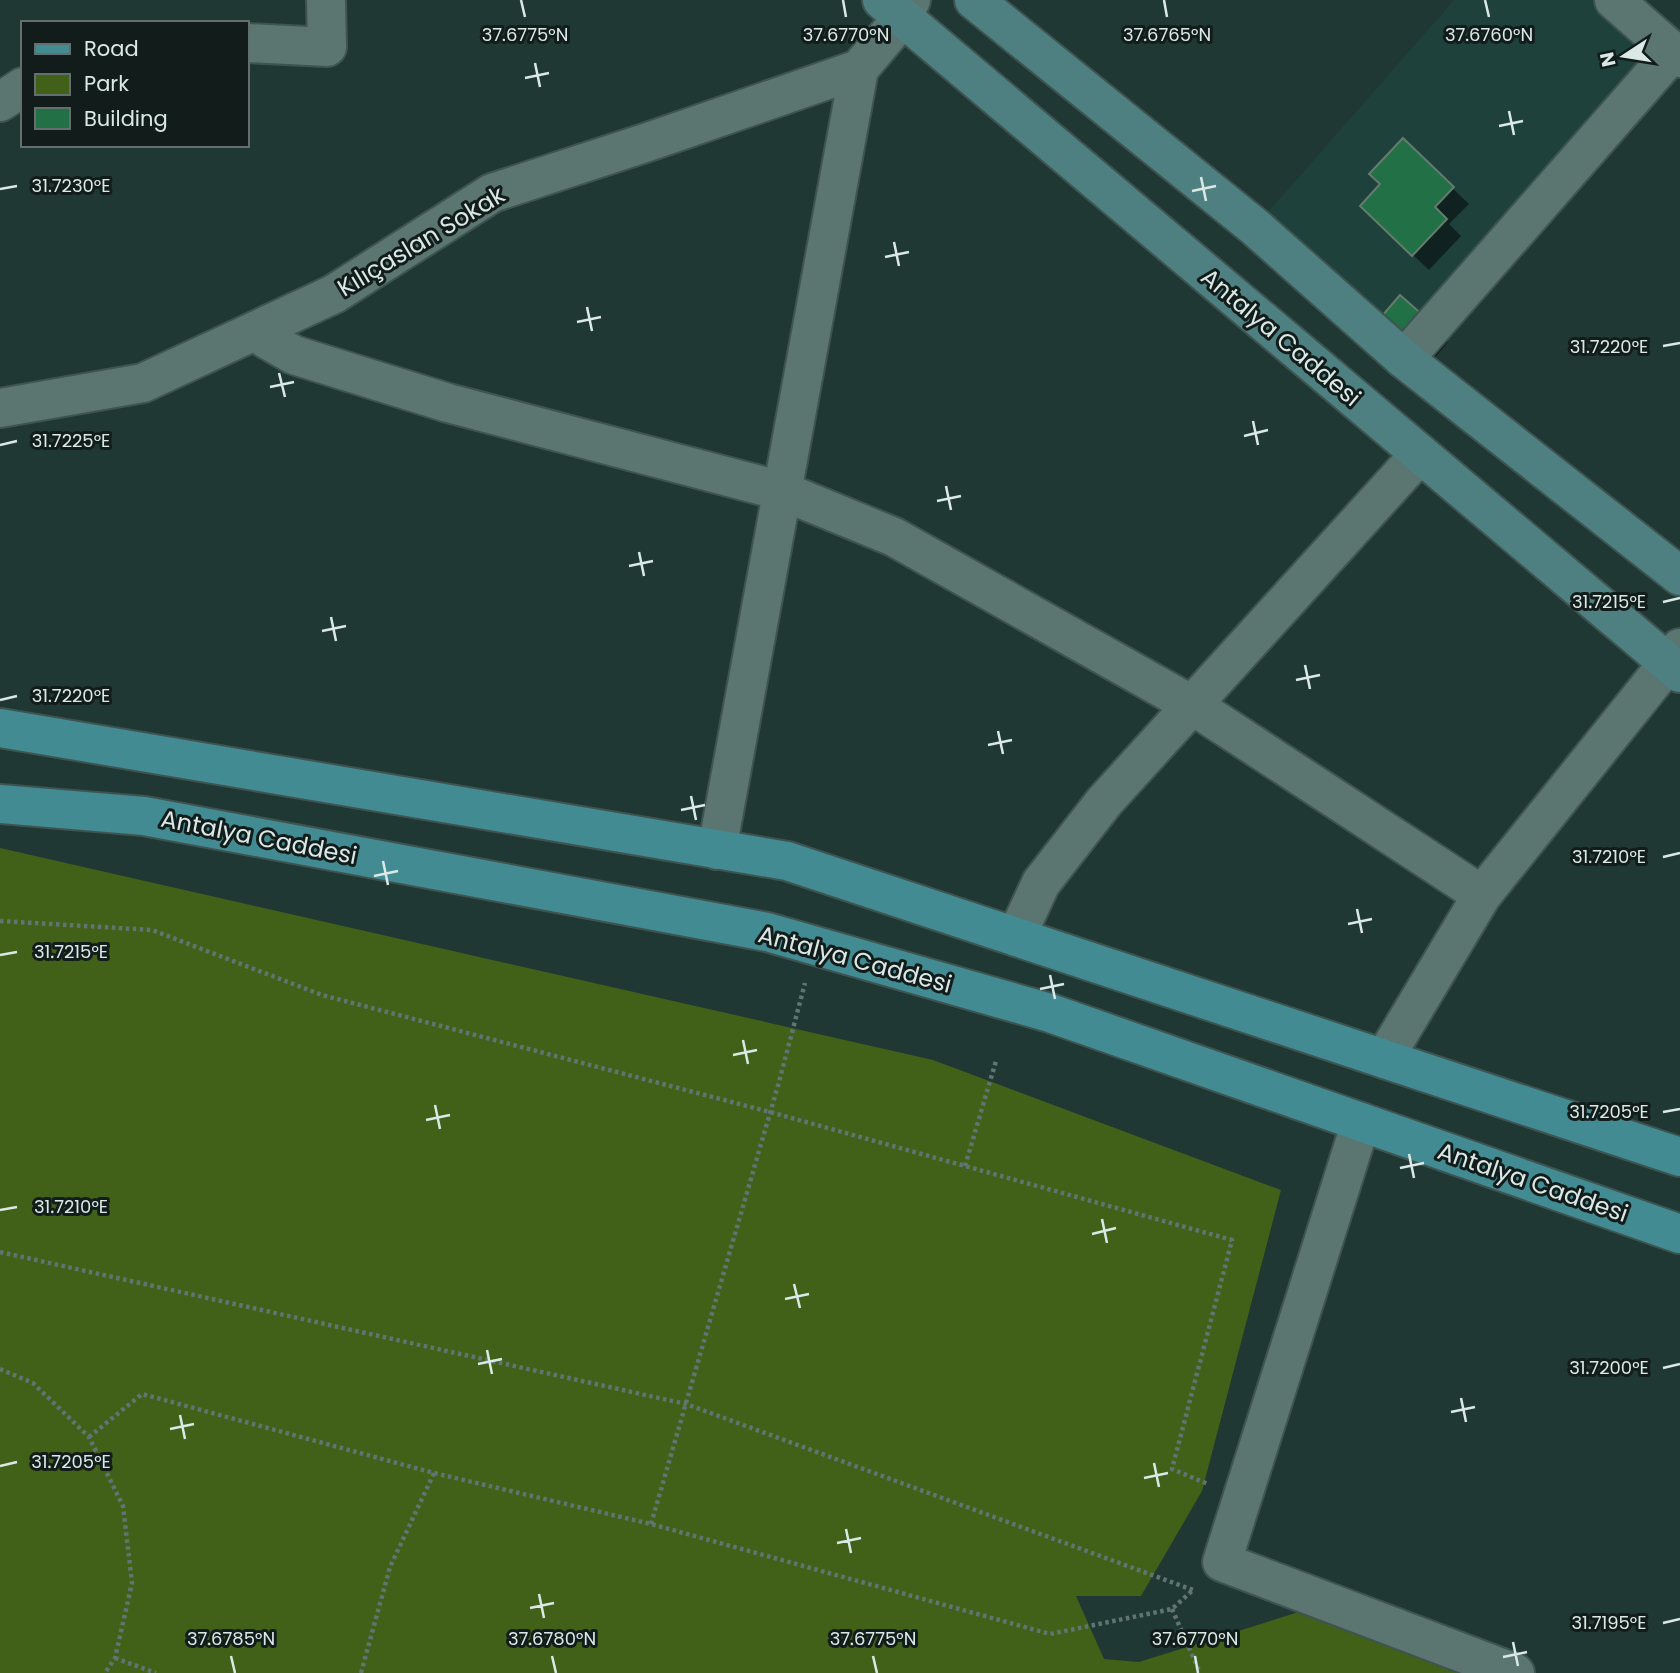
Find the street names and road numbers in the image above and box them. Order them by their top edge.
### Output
street label: Kılıçaslan Sokak [331,178,511,304]
street label: Antalya Caddesi [1194,260,1368,414]
street label: Antalya Caddesi [158,802,360,872]
street label: Antalya Caddesi [755,917,955,1001]
street label: Antalya Caddesi [1434,1134,1632,1230]

